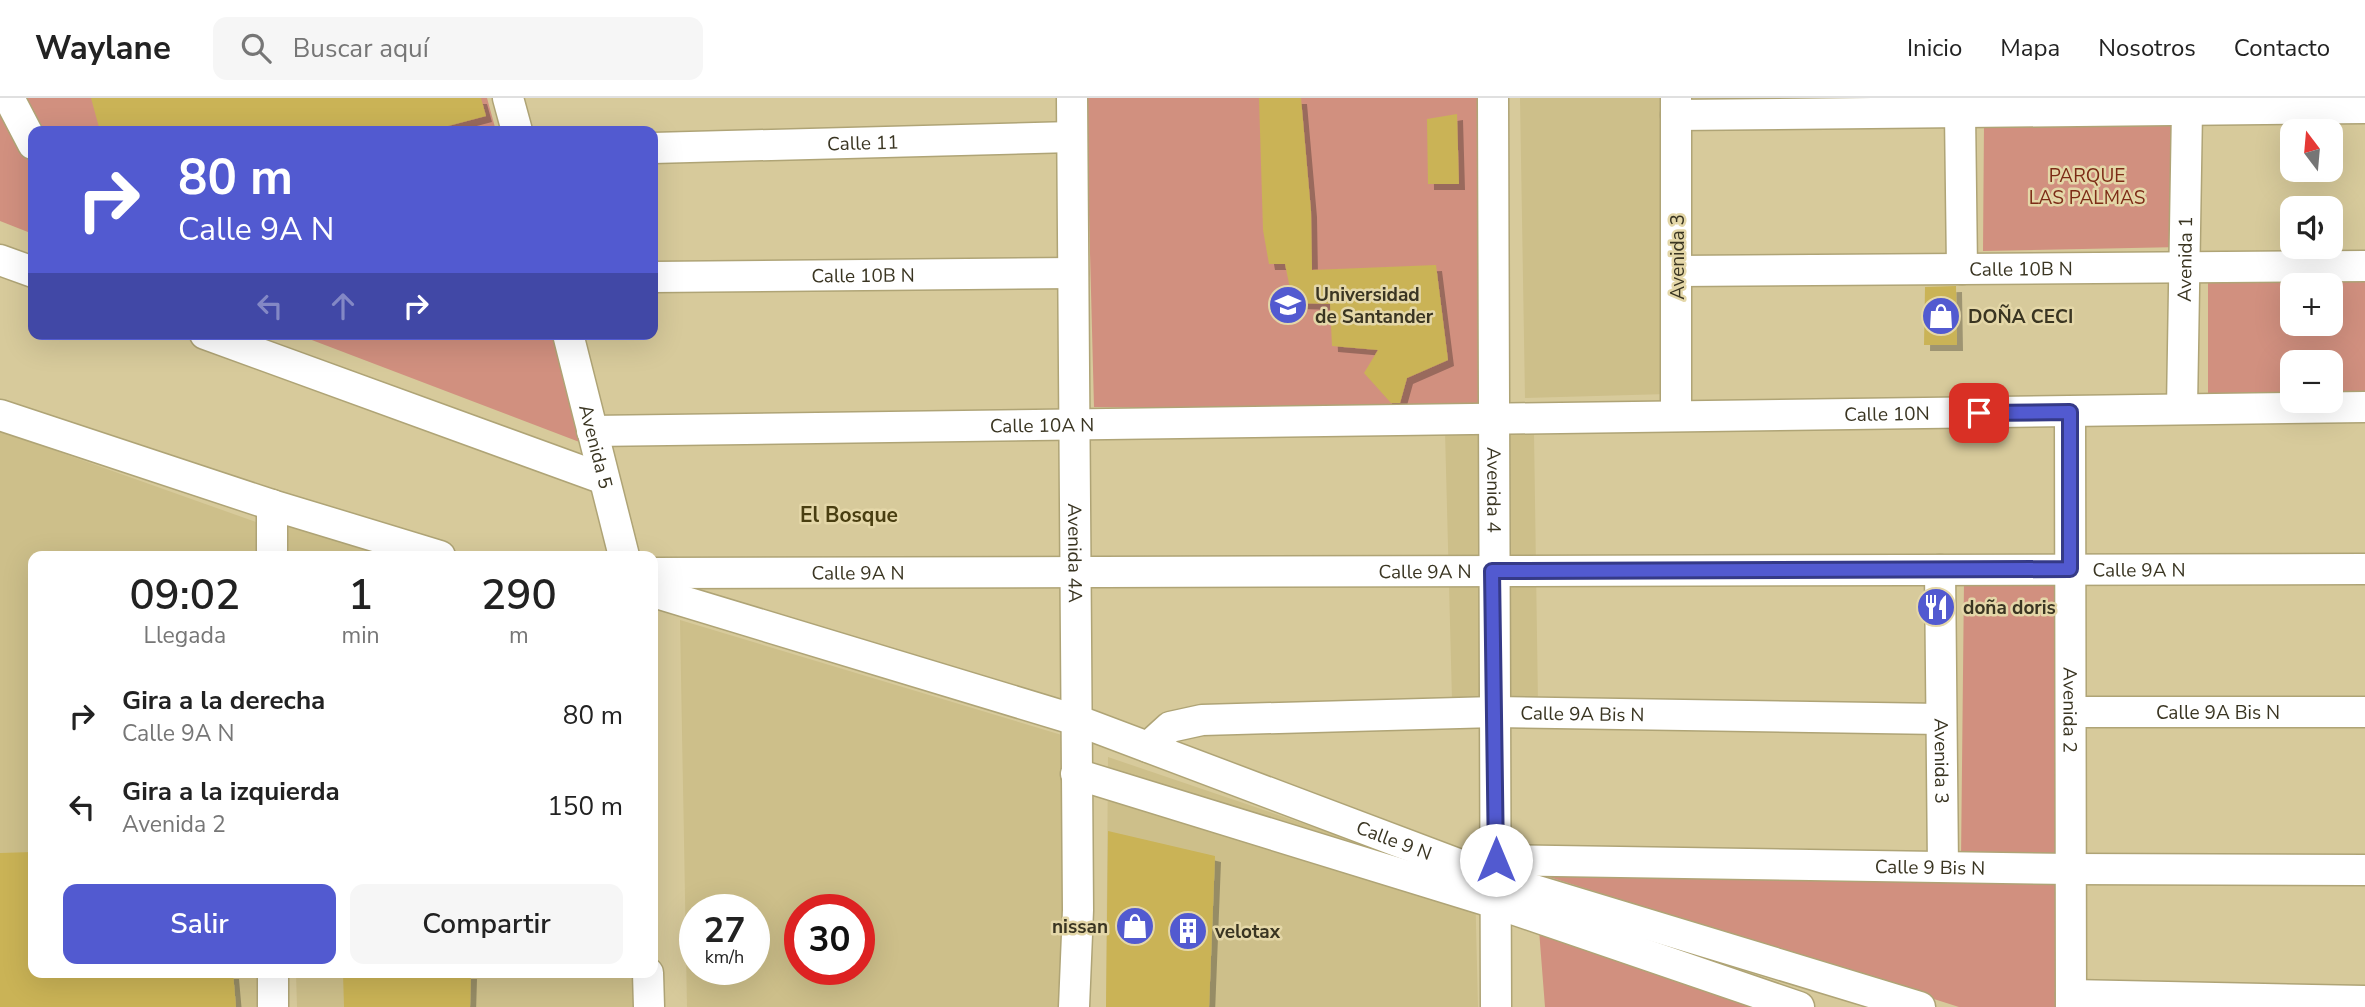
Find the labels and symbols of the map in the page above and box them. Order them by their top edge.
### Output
north arrow [2280,119,2343,182]
street label: Calle 11 [827,130,899,157]
park label: PARQUE LAS PALMAS [2029,163,2145,211]
street label: Avenida 3 [1665,214,1691,300]
street label: Avenida 1 [2172,216,2199,302]
street label: Calle 10B N [1969,256,2073,283]
street label: Calle 10B N [811,263,915,289]
place label: Universidad de Santander [1315,282,1434,330]
school or university icon: Universidad de Santander [1267,284,1309,326]
shop icon: DOÑA CECI [1920,295,1962,337]
place label: DOÑA CECI [1968,304,2073,330]
pin [1949,383,2009,443]
street label: Calle 10N [1844,401,1930,428]
street label: Avenida 5 [572,402,619,491]
street label: Calle 10A N [990,412,1094,440]
street label: Avenida 4 [1480,447,1506,533]
district label: El Bosque [800,501,898,529]
street label: Avenida 4A [1061,503,1088,603]
street label: Calle 9A N [2092,557,2185,584]
street label: Calle 9A N [1379,559,1471,585]
street label: Calle 9A N [812,560,905,587]
restaurant icon: doña doris [1915,586,1957,628]
place label: doña doris [1963,595,2056,621]
street label: Avenida 2 [2056,667,2083,753]
street label: Calle 9A Bis N [1520,700,1645,728]
street label: Calle 9A Bis N [2156,700,2280,726]
street label: Avenida 3 [1927,718,1954,804]
street label: Calle 9 N [1352,815,1435,867]
position arrow [1459,823,1533,897]
street label: Calle 9 Bis N [1875,854,1985,882]
speed limit sign: 30 [784,894,875,985]
shop icon: nissan [1114,905,1156,947]
building icon: velotax [1167,910,1209,952]
place label: nissan [1052,914,1108,940]
place label: velotax [1214,919,1281,945]

